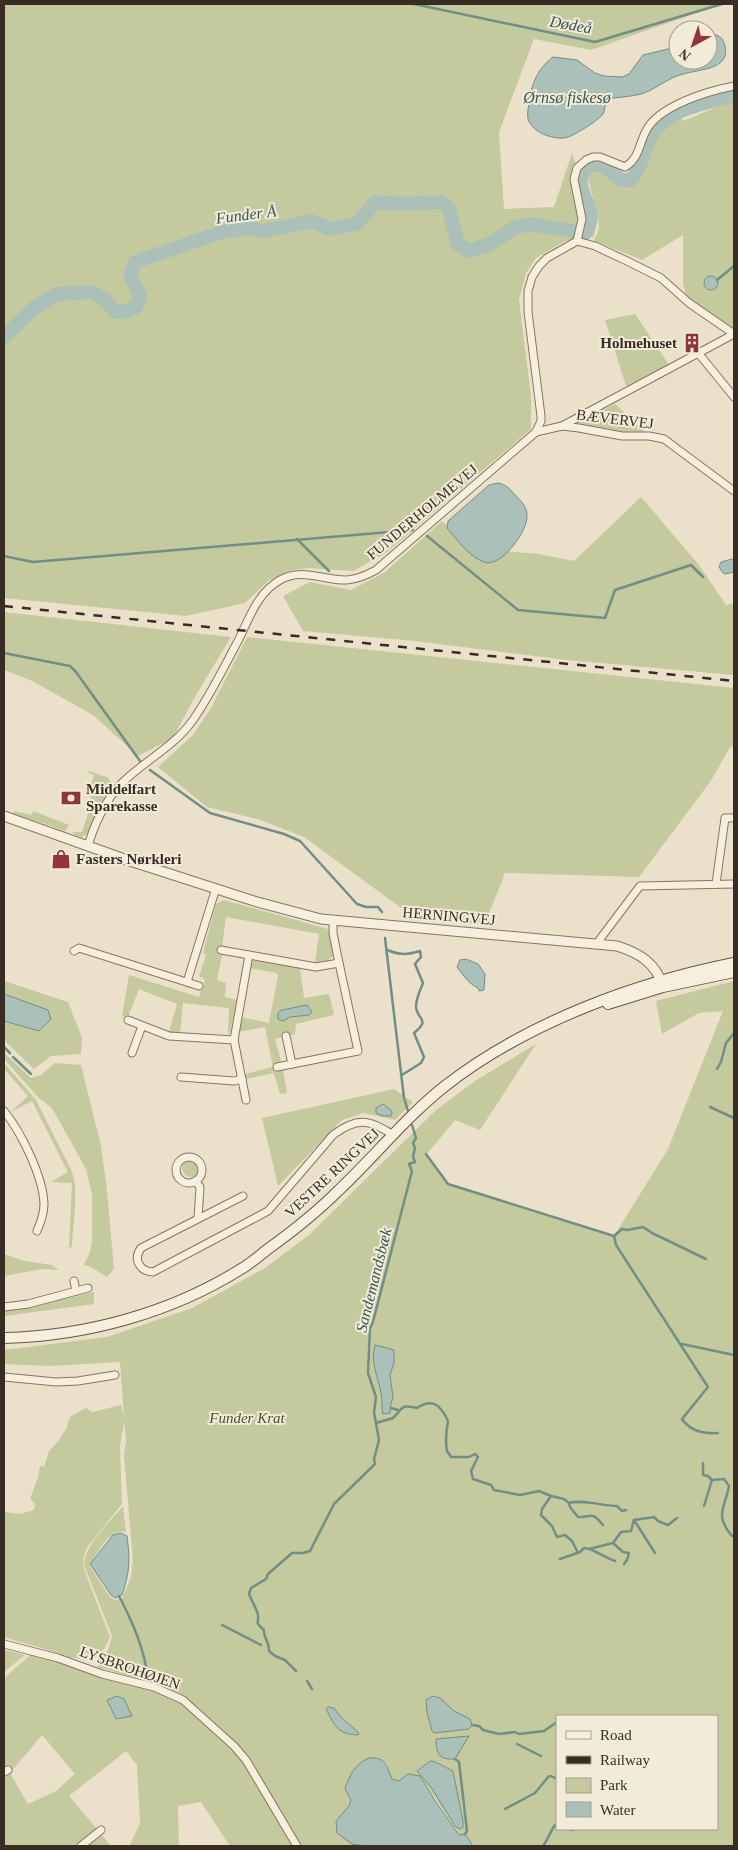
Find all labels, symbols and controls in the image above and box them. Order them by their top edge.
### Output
water label: Dødeå [547,12,593,37]
north arrow [668,20,718,70]
text: N [676,46,694,64]
water label: Ørnsø fiskesø [522,89,612,107]
water label: Funder Å [214,202,278,227]
building icon: Holmehuset [681,332,703,354]
place label: Holmehuset [600,335,677,351]
street label: BÆVERVEJ [575,406,655,432]
street label: FUNDERHOLMEVEJ [364,461,481,563]
place label: Middelfart Sparekasse [86,781,158,814]
bank icon: Middelfart Sparekasse [60,787,82,809]
shop icon: Fasters Nørkleri [50,848,72,870]
place label: Fasters Nørkleri [76,851,181,867]
street label: HERNINGVEJ [402,904,496,928]
street label: VESTRE RINGVEJ [282,1125,383,1221]
water label: Sandemandsbæk [352,1225,395,1334]
park label: Funder Krat [208,1410,286,1426]
street label: LYSBROHØJEN [78,1643,182,1693]
legend [556,1715,718,1830]
text: Road [600,1727,632,1743]
text: Railway [600,1752,650,1768]
text: Park [600,1777,628,1793]
text: Water [600,1802,635,1818]

